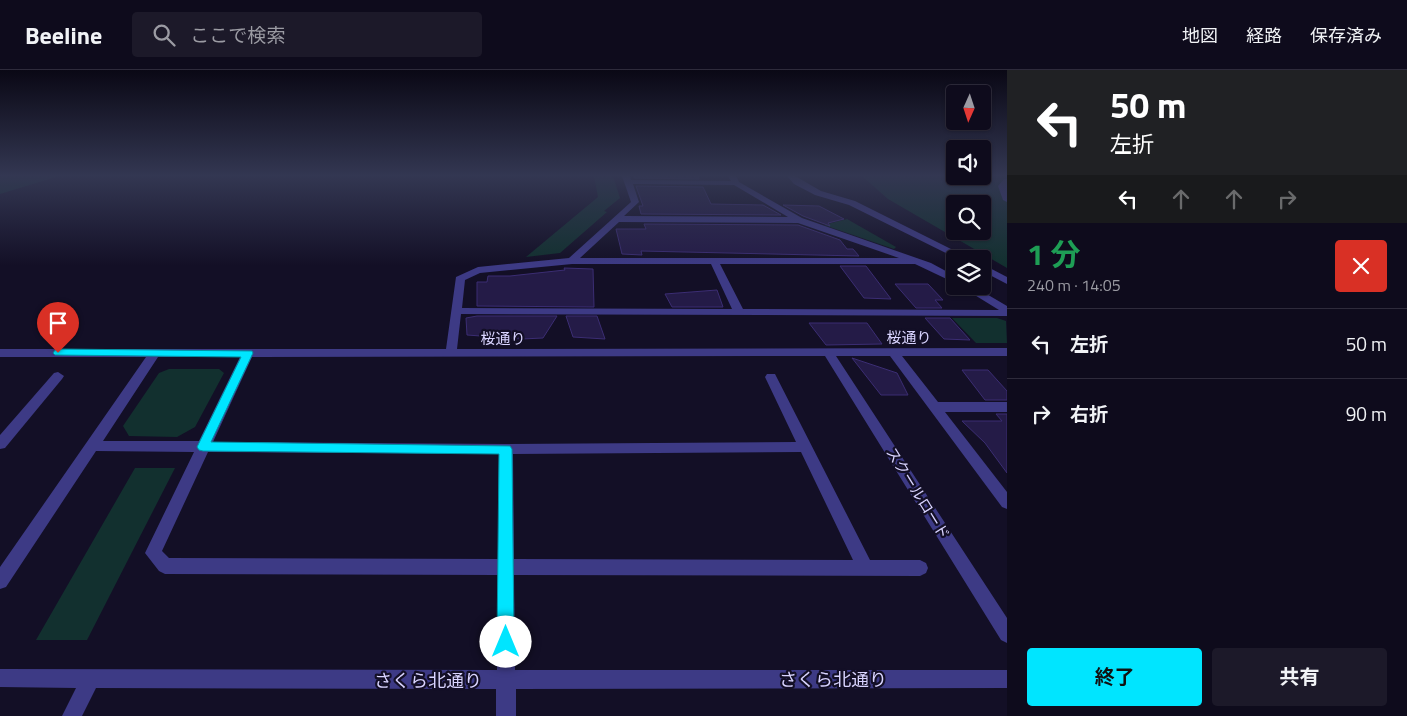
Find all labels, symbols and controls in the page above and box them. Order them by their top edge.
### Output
search box [132,12,482,57]
text: Beeline [25,17,102,53]
text: ここで検索 [190,20,285,49]
icon: search [150,21,178,49]
text: 地図 [1182,22,1218,49]
text: 経路 [1246,22,1282,49]
text: 保存済み [1310,22,1382,49]
text: 50 m [1110,78,1186,132]
north arrow [946,85,991,130]
map controls [946,85,991,295]
icon: left [1027,90,1092,155]
text: 左折 [1110,127,1154,161]
button: sound [946,140,991,185]
icon: left [1114,185,1142,213]
icon: ahead [1167,185,1195,213]
icon: ahead [1220,185,1248,213]
icon: right [1273,185,1301,213]
button: search [946,195,991,240]
text: 1 分 [1027,231,1080,277]
button: close [1335,240,1387,292]
button: layers [946,250,991,295]
text: 240 m · 14:05 [1027,273,1121,297]
pin [37,302,79,353]
icon: arrive [44,309,72,337]
street label: 桜通り [886,326,932,349]
street label: 桜通り [480,327,526,350]
text: 左折 [1070,329,1108,358]
text: 50 m [1346,329,1387,358]
icon: left [1027,330,1055,358]
text: 右折 [1070,399,1108,428]
text: 90 m [1346,399,1387,428]
icon: right [1027,400,1055,428]
street label: スクールロード [880,442,956,544]
position arrow [479,615,531,667]
button: 終了 [1027,648,1202,706]
button: 共有 [1212,648,1387,706]
street label: さくら北通り [779,666,887,693]
street label: さくら北通り [374,667,482,694]

